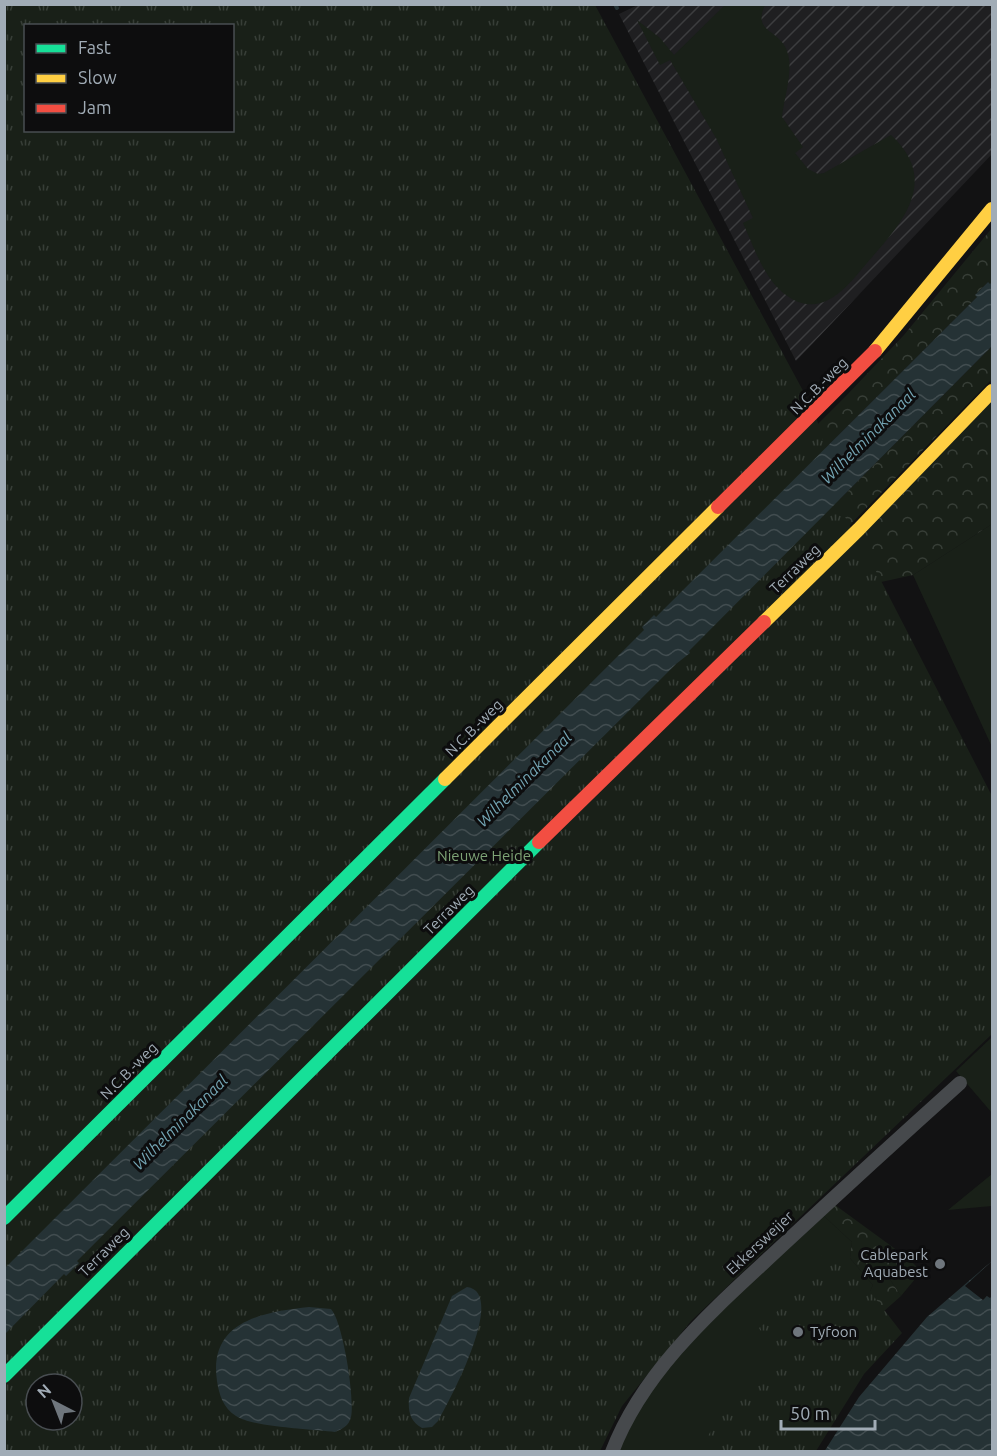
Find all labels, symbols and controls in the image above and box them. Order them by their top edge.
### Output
legend [24,24,234,132]
text: Fast [78,37,111,57]
text: Slow [78,67,117,87]
text: Jam [78,97,112,117]
street label: N.C.B.-weg [787,354,851,418]
water label: Wilhelminakanaal [817,385,919,487]
street label: Terraweg [766,540,823,597]
street label: N.C.B.-weg [442,696,506,760]
water label: Wilhelminakanaal [473,728,575,830]
park label: Nieuwe Heide [437,847,531,864]
street label: Terraweg [420,881,477,938]
street label: N.C.B.-weg [97,1039,161,1103]
water label: Wilhelminakanaal [129,1071,231,1173]
street label: Ekkersweijer [723,1207,797,1278]
street label: Terraweg [75,1223,132,1280]
place label: Cablepark Aquabest [860,1246,928,1280]
marker: Cablepark Aquabest [933,1257,947,1271]
place label: Tyfoon [810,1323,857,1340]
marker: Tyfoon [791,1325,805,1339]
north arrow [24,1372,84,1432]
text: N [34,1380,54,1402]
scale bar [781,1393,876,1431]
text: 50 m [790,1403,830,1423]

